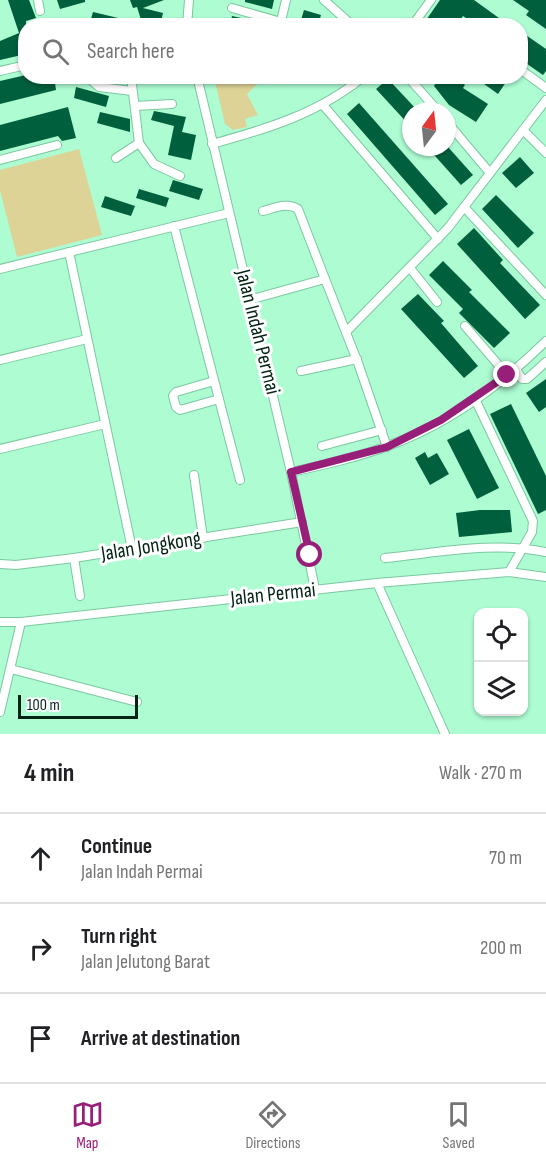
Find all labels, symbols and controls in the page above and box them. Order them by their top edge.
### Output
search box [18,18,528,84]
icon: search [39,35,72,68]
text: Search here [87,38,174,65]
north arrow [402,102,456,156]
street label: Jalan Indah Permai [230,266,286,397]
route end [493,361,519,387]
street label: Jalan Jongkong [98,526,203,566]
route start [296,541,322,567]
street label: Jalan Permai [228,577,317,611]
map controls [474,608,528,716]
button: locate [474,608,528,662]
button: layers [474,662,528,716]
scale bar [18,692,138,720]
text: 100 m [27,696,60,715]
text: 4 min [24,758,74,789]
text: Walk · 270 m [439,761,522,785]
text: Continue [81,833,152,860]
icon: ahead [24,842,57,875]
text: 70 m [489,846,522,870]
text: Jalan Indah Permai [81,860,203,884]
text: Turn right [81,923,157,950]
icon: right [24,932,57,965]
text: 200 m [480,936,522,960]
text: Jalan Jelutong Barat [81,950,210,974]
icon: arrive [24,1022,57,1055]
text: Arrive at destination [81,1025,240,1052]
tab: Map [71,1098,104,1153]
tab: Directions [245,1098,301,1153]
tab: Saved [442,1098,475,1153]

